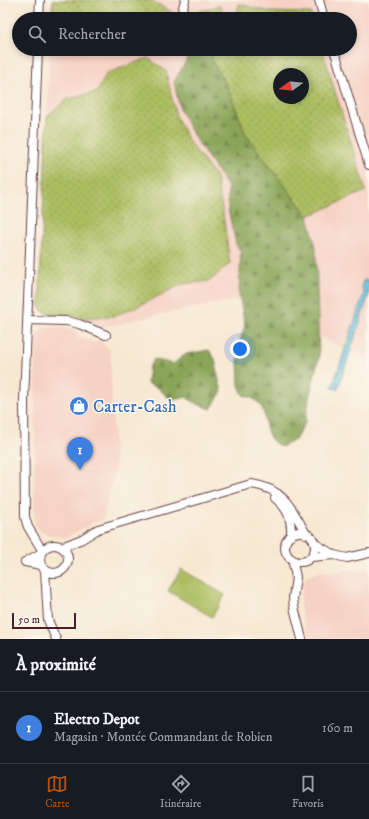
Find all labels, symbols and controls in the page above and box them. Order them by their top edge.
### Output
search box [12,12,357,56]
icon: search [26,23,48,45]
text: Rechercher [58,25,126,44]
north arrow [273,68,309,104]
your location [230,339,250,359]
shop icon: Carter-Cash [68,395,90,417]
place label: Carter-Cash [93,396,177,418]
pin: 1 [67,437,93,470]
scale bar [12,611,76,630]
text: 50 m [18,613,40,627]
text: À proximité [16,654,96,676]
text: Electro Depot [54,710,140,729]
text: 1 [27,720,31,736]
text: 160 m [322,720,353,736]
text: Magasin · Montée Commandant de Robien [54,729,273,745]
tab: Carte [45,773,69,811]
tab: Itinéraire [160,773,201,811]
tab: Favoris [292,773,324,811]

